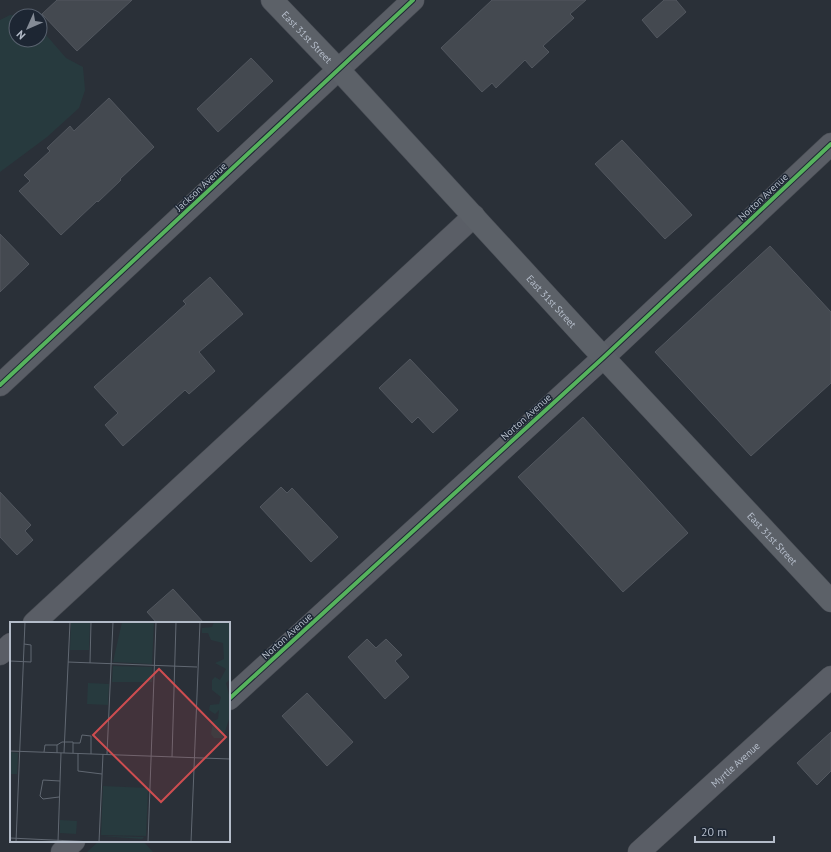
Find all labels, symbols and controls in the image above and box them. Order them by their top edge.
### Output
north arrow [8,8,48,48]
street label: East 31st Street [279,8,336,66]
text: N [13,28,28,43]
street label: Jackson Avenue [172,160,229,215]
street label: Norton Avenue [735,171,791,223]
street label: East 31st Street [524,272,580,331]
street label: Norton Avenue [498,391,554,443]
street label: East 31st Street [745,509,801,568]
street label: Norton Avenue [259,610,315,662]
inset map [10,622,230,842]
street label: Myrtle Avenue [708,739,762,790]
scale bar [695,818,774,844]
text: 20 m [701,824,727,839]

